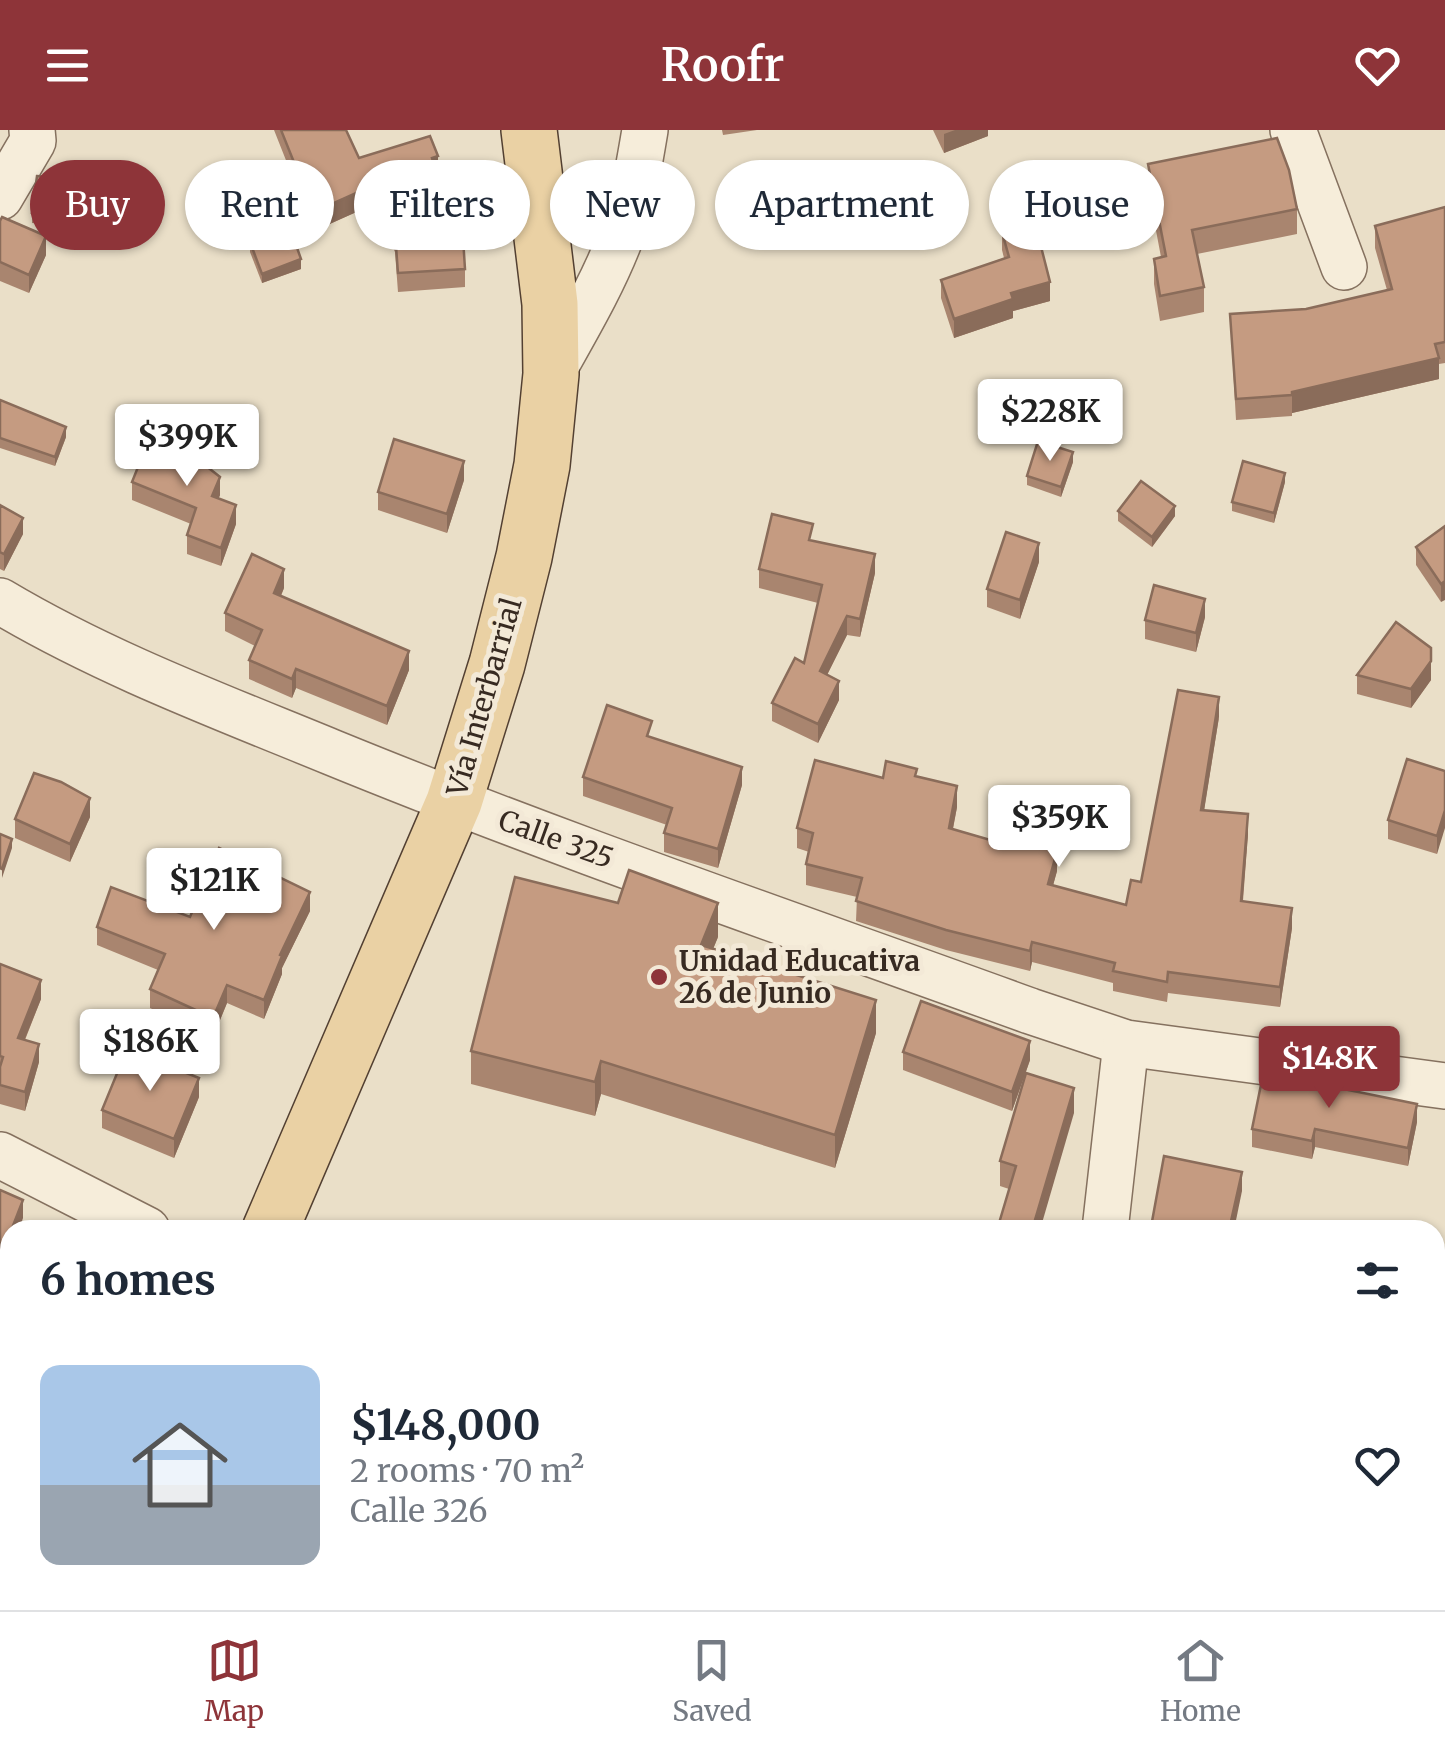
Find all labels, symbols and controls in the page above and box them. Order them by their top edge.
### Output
text: Roofr [661,37,784,93]
icon: menu [40,38,95,93]
icon: heart [1350,38,1405,93]
chip: Buy [30,160,165,250]
chip: Rent [185,160,334,250]
chip: Filters [354,160,530,250]
chip: New [550,160,695,250]
chip: Apartment [715,160,969,250]
chip: House [989,160,1164,250]
pin: $228K [980,379,1120,464]
text: $228K [1000,391,1100,431]
pin: $399K [117,404,257,489]
text: $399K [137,416,237,456]
street label: Vía Interbarrial [438,593,530,801]
pin: $359K [989,785,1129,870]
text: $359K [1010,797,1108,837]
street label: Calle 325 [494,802,618,876]
pin: $121K [144,848,284,933]
text: $121K [169,860,259,900]
place label: Unidad Educativa 26 de Junio [679,943,920,1011]
marker: Unidad Educativa 26 de Junio [648,966,670,988]
pin: $186K [80,1009,220,1094]
text: $186K [102,1021,198,1061]
pin: $148K [1259,1026,1399,1111]
text: $148K [1281,1038,1377,1078]
icon: filters [1350,1253,1405,1308]
text: 6 homes [40,1254,216,1306]
text: $148,000 [350,1399,540,1451]
icon: home [120,1405,240,1525]
icon: heart [1350,1438,1405,1493]
text: 2 rooms · 70 m² [350,1451,584,1491]
text: Calle 326 [350,1491,488,1531]
tab: Map [204,1633,264,1729]
tab: Saved [672,1633,752,1729]
tab: Home [1160,1633,1241,1729]

